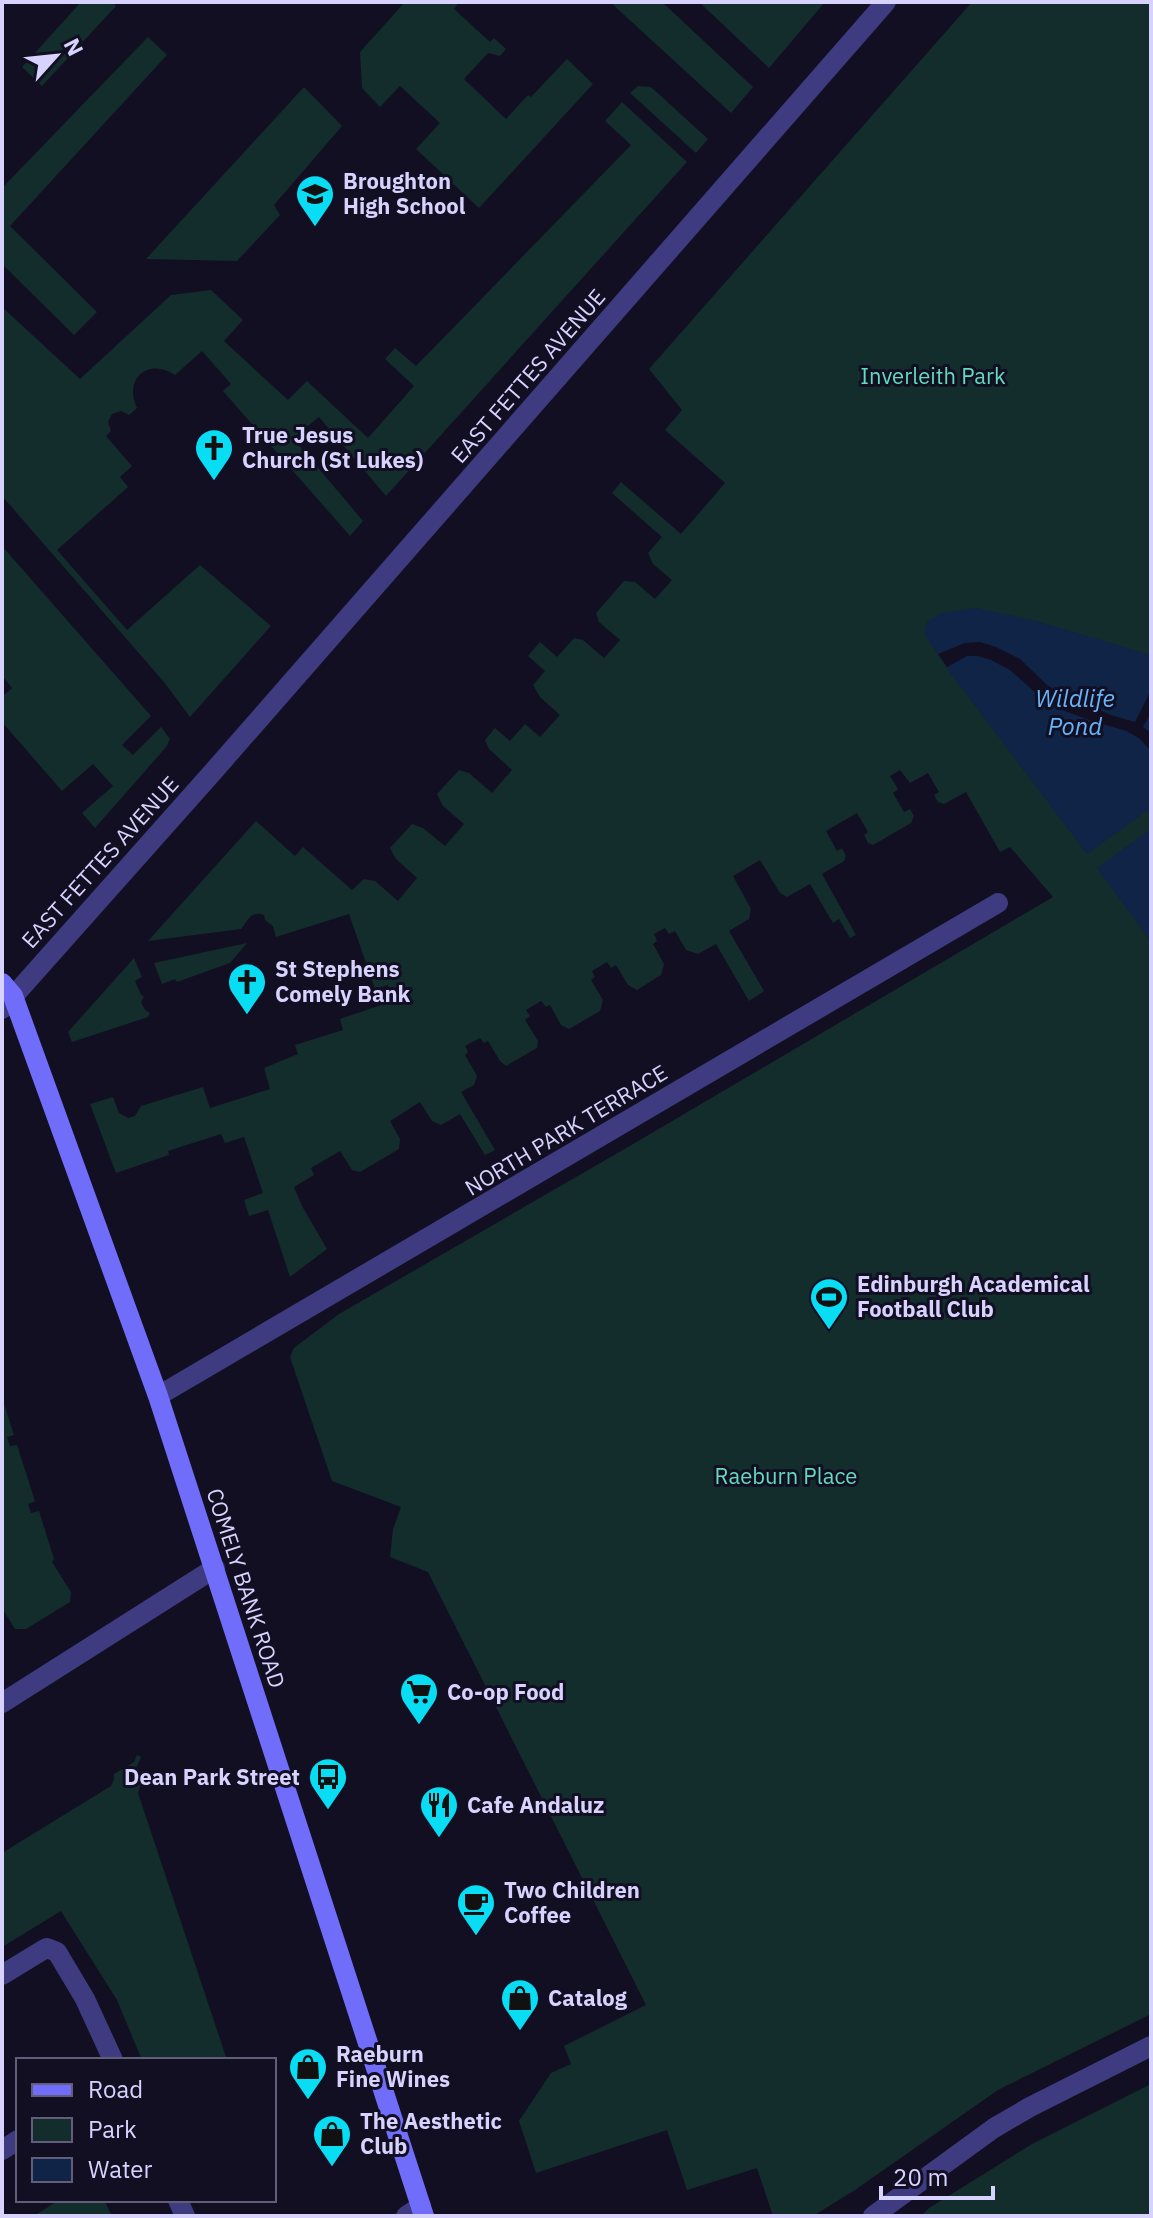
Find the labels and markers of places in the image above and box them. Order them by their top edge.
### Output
place label: Broughton High School [343,166,466,220]
school or university icon: Broughton High School [294,173,336,228]
place label: True Jesus Church (St Lukes) [242,420,423,474]
church icon: True Jesus Church (St Lukes) [193,427,235,482]
place label: St Stephens Comely Bank [275,954,411,1008]
church icon: St Stephens Comely Bank [226,961,268,1016]
place label: Edinburgh Academical Football Club [857,1269,1090,1323]
sports icon: Edinburgh Academical Football Club [808,1276,850,1331]
supermarket icon: Co-op Food [398,1671,440,1726]
place label: Co-op Food [447,1677,564,1706]
bus stop icon: Dean Park Street [307,1756,349,1811]
place label: Dean Park Street [124,1762,300,1791]
restaurant icon: Cafe Andaluz [418,1784,460,1839]
place label: Cafe Andaluz [467,1790,605,1819]
place label: Two Children Coffee [504,1875,640,1929]
cafe icon: Two Children Coffee [455,1882,497,1937]
shop icon: Catalog [499,1977,541,2032]
place label: Catalog [548,1983,628,2012]
place label: Raeburn Fine Wines [336,2039,450,2093]
shop icon: Raeburn Fine Wines [287,2046,329,2101]
place label: The Aesthetic Club [360,2106,502,2160]
shop icon: The Aesthetic Club [311,2113,353,2168]

